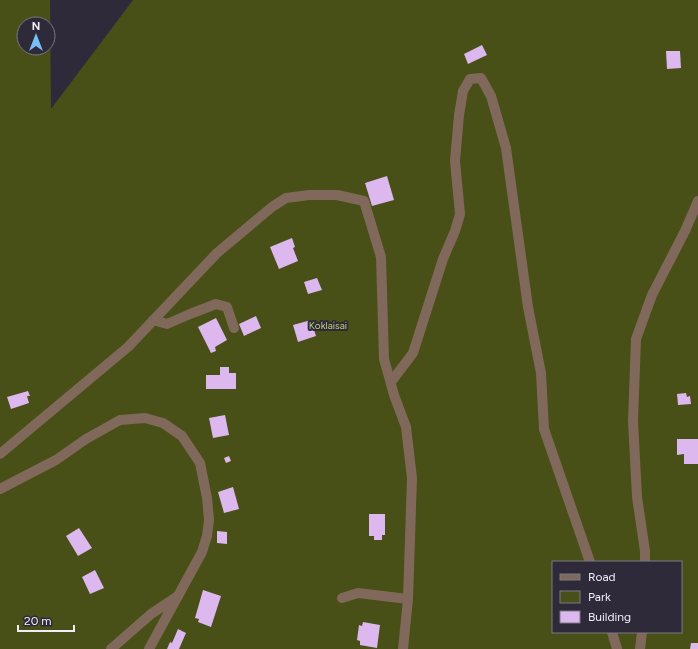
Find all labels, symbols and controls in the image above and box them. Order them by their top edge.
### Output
north arrow [16,16,56,56]
text: N [32,20,40,33]
park label: Koklaisai [309,319,347,332]
legend [552,561,682,633]
text: Road [588,570,616,584]
text: Park [588,590,611,604]
scale bar [18,607,74,633]
text: Building [588,610,631,624]
text: 20 m [24,614,52,628]

